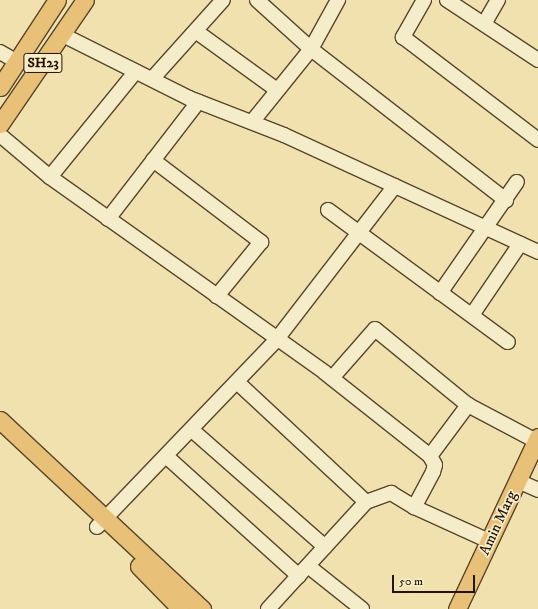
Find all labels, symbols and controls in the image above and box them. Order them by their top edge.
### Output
road number: SH23 [23,51,63,75]
street label: Amin Marg [475,488,521,558]
scale bar [394,567,477,593]
text: 50 m [399,574,423,589]

